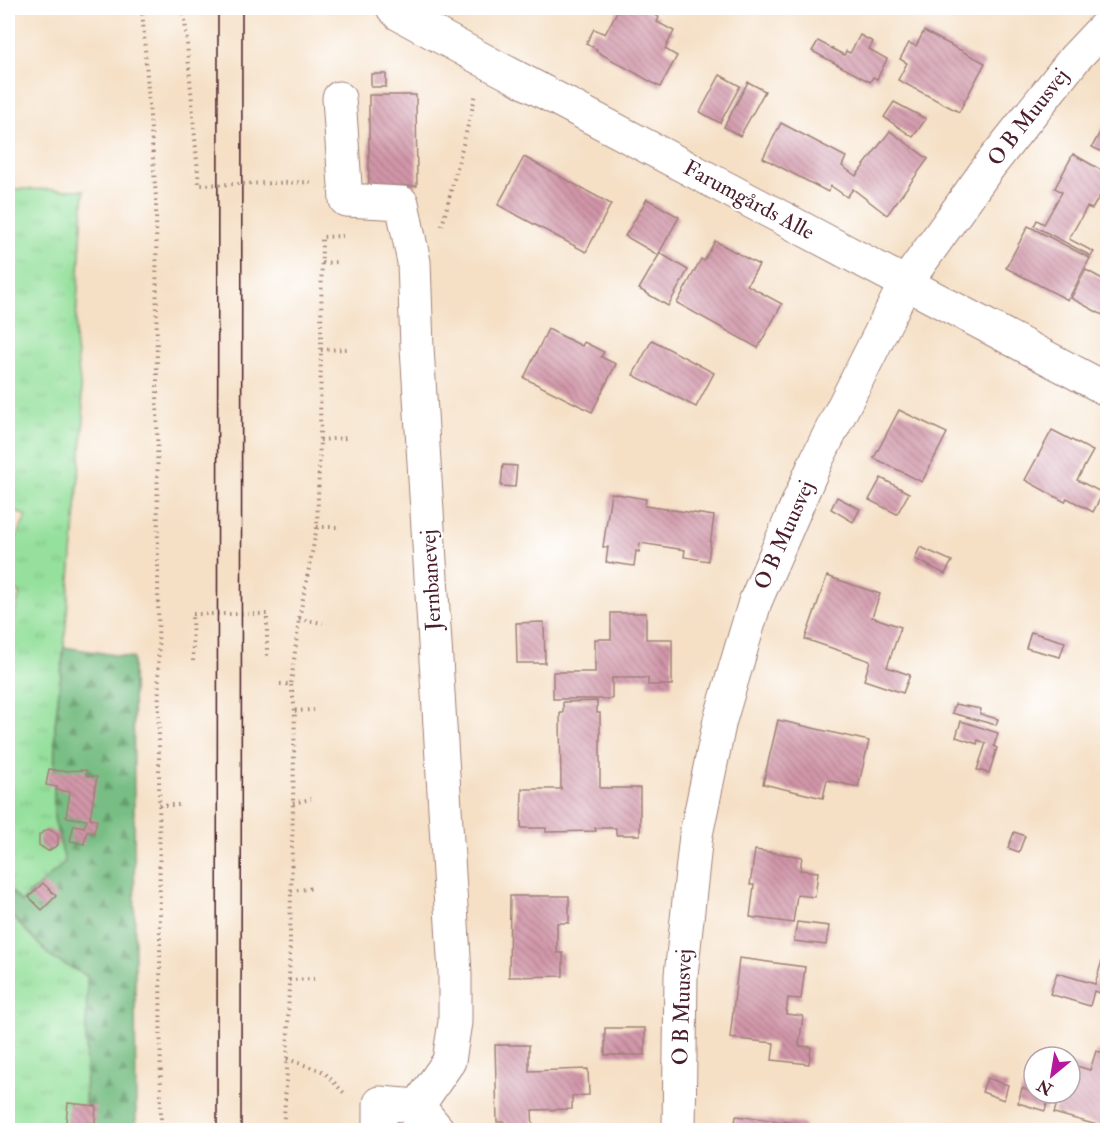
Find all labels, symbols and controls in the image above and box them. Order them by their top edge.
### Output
street label: O B Muusvej [981,63,1075,171]
street label: Farumgårds Alle [679,154,819,246]
street label: O B Muusvej [748,476,820,594]
street label: Jernbanevej [414,529,448,632]
street label: O B Muusvej [666,948,698,1066]
north arrow [1022,1045,1082,1105]
text: N [1033,1075,1057,1100]

